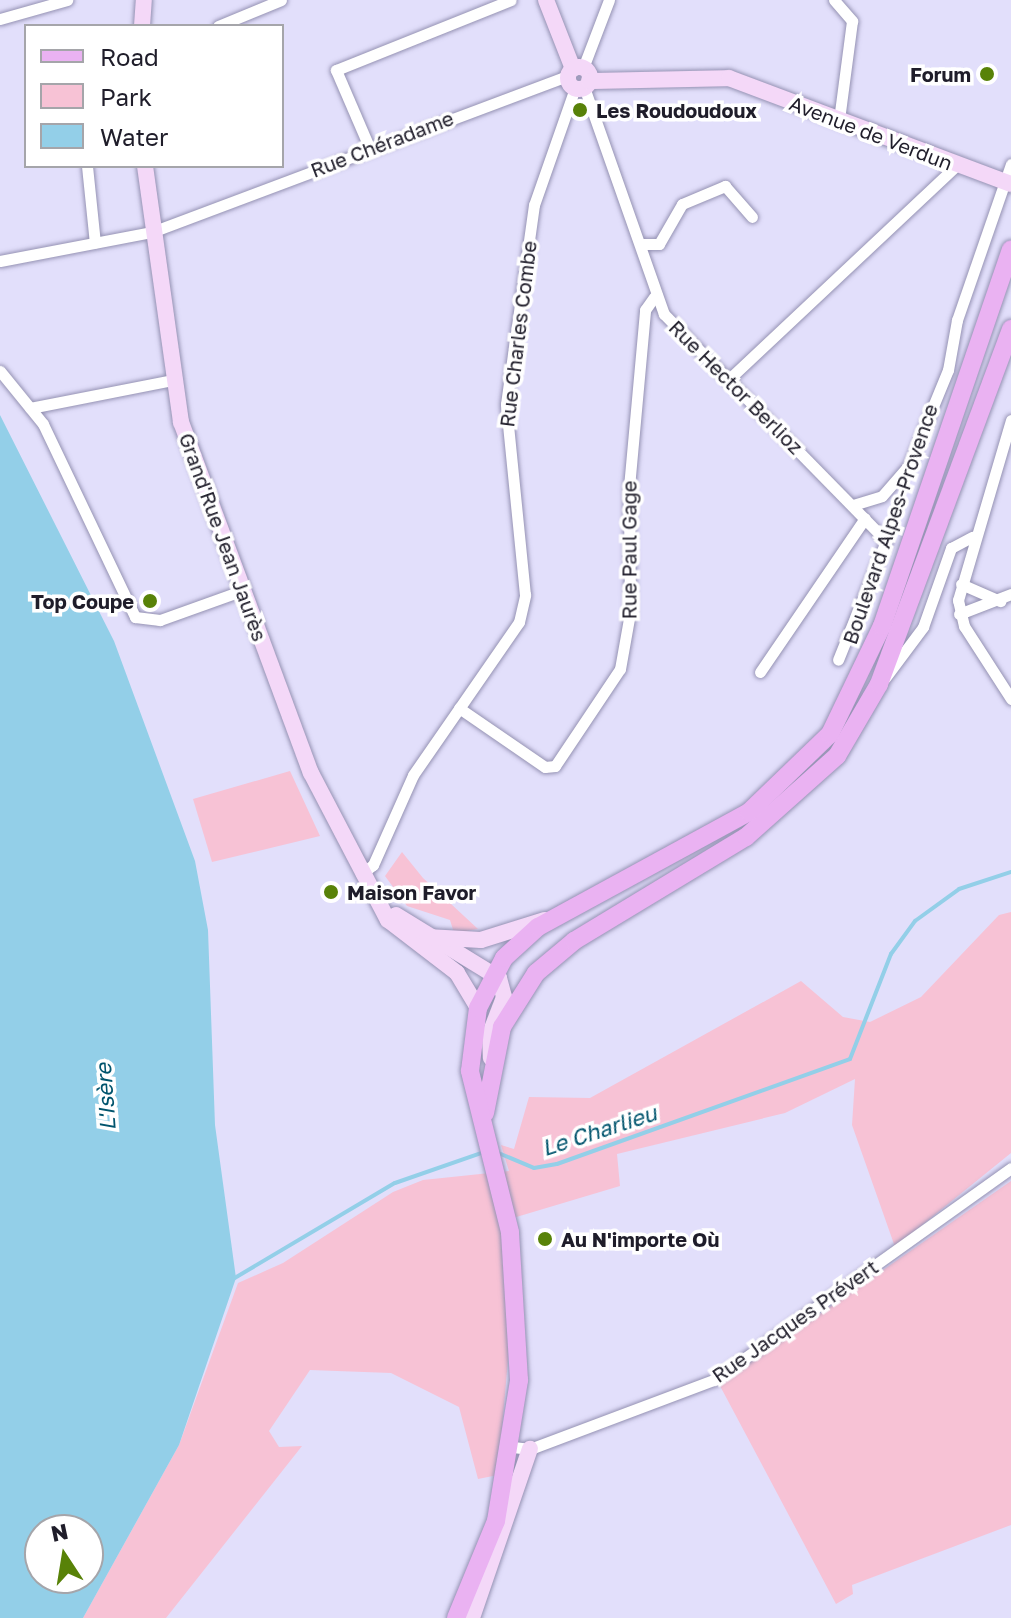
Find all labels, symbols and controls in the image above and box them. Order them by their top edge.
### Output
legend [24,24,284,168]
text: Road [100,42,159,71]
place label: Forum [910,62,971,86]
marker: Forum [978,65,996,83]
text: Park [100,82,152,111]
street label: Avenue de Verdun [786,91,956,175]
place label: Les Roudoudoux [596,98,757,122]
marker: Les Roudoudoux [571,101,589,119]
street label: Rue Chéradame [307,106,457,182]
text: Water [100,122,168,151]
street label: Rue Charles Combe [495,239,541,429]
street label: Rue Hector Berlioz [664,315,808,459]
street label: Boulevard Alpes-Provence [838,401,942,647]
street label: Grand'Rue Jean Jaurès [174,430,272,644]
street label: Rue Paul Gage [617,481,641,619]
place label: Top Coupe [31,589,134,613]
marker: Top Coupe [141,592,159,610]
place label: Maison Favor [347,880,476,904]
marker: Maison Favor [322,883,340,901]
water label: L'Isère [89,1062,121,1132]
water label: Le Charlieu [538,1099,660,1161]
place label: Au N'importe Où [561,1227,719,1251]
marker: Au N'importe Où [536,1230,554,1248]
street label: Rue Jacques Prévert [707,1255,883,1387]
north arrow [24,1514,104,1594]
text: N [48,1517,70,1547]

